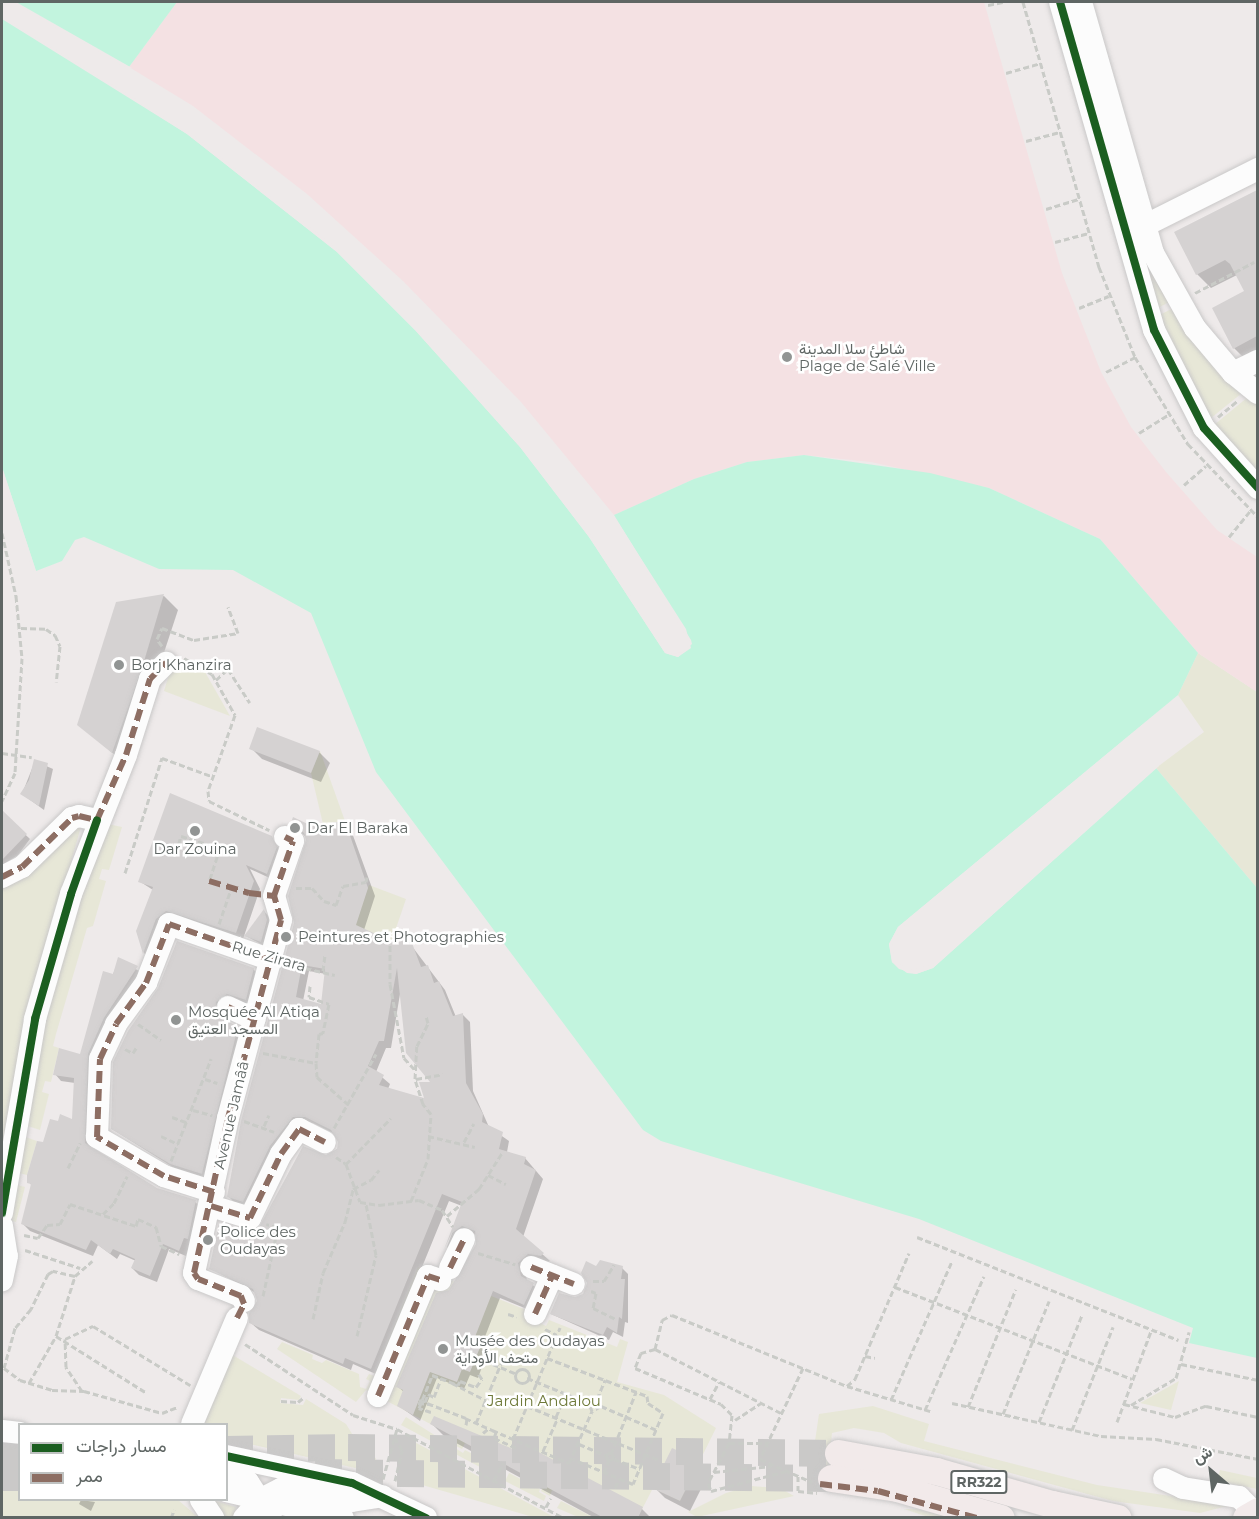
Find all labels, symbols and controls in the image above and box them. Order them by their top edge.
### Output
place label: شاطئ سلا المدينة Plage de Salé Ville [799,339,936,374]
marker: شاطئ سلا المدينة Plage de Salé Ville [780,350,794,364]
place label: Borj Khanzira [131,656,232,674]
marker: Borj Khanzira [112,658,126,672]
place label: Dar El Baraka [307,819,408,837]
marker: Dar El Baraka [288,821,302,835]
marker: Dar Zouina [188,824,202,838]
place label: Dar Zouina [153,840,237,858]
place label: Peintures et Photographies [298,928,504,946]
marker: Peintures et Photographies [279,930,293,944]
street label: Rue Zirara [230,937,308,975]
place label: Mosquée Al Atiqa المسجد العتيق [188,1002,320,1037]
marker: Mosquée Al Atiqa المسجد العتيق [169,1013,183,1027]
street label: Avenue Jamââ [210,1059,252,1171]
place label: Police des Oudayas [220,1222,296,1257]
marker: Police des Oudayas [201,1233,215,1247]
place label: Musée des Oudayas متحف الأوداية [455,1331,605,1366]
marker: Musée des Oudayas متحف الأوداية [436,1342,450,1356]
park label: Jardin Andalou [487,1392,601,1410]
legend [18,1423,228,1501]
text: مسار دراجات [76,1435,167,1457]
north arrow [1181,1441,1241,1501]
text: ش [1189,1442,1215,1468]
text: ممر [76,1465,103,1487]
road number: RR322 [949,1471,1009,1493]

